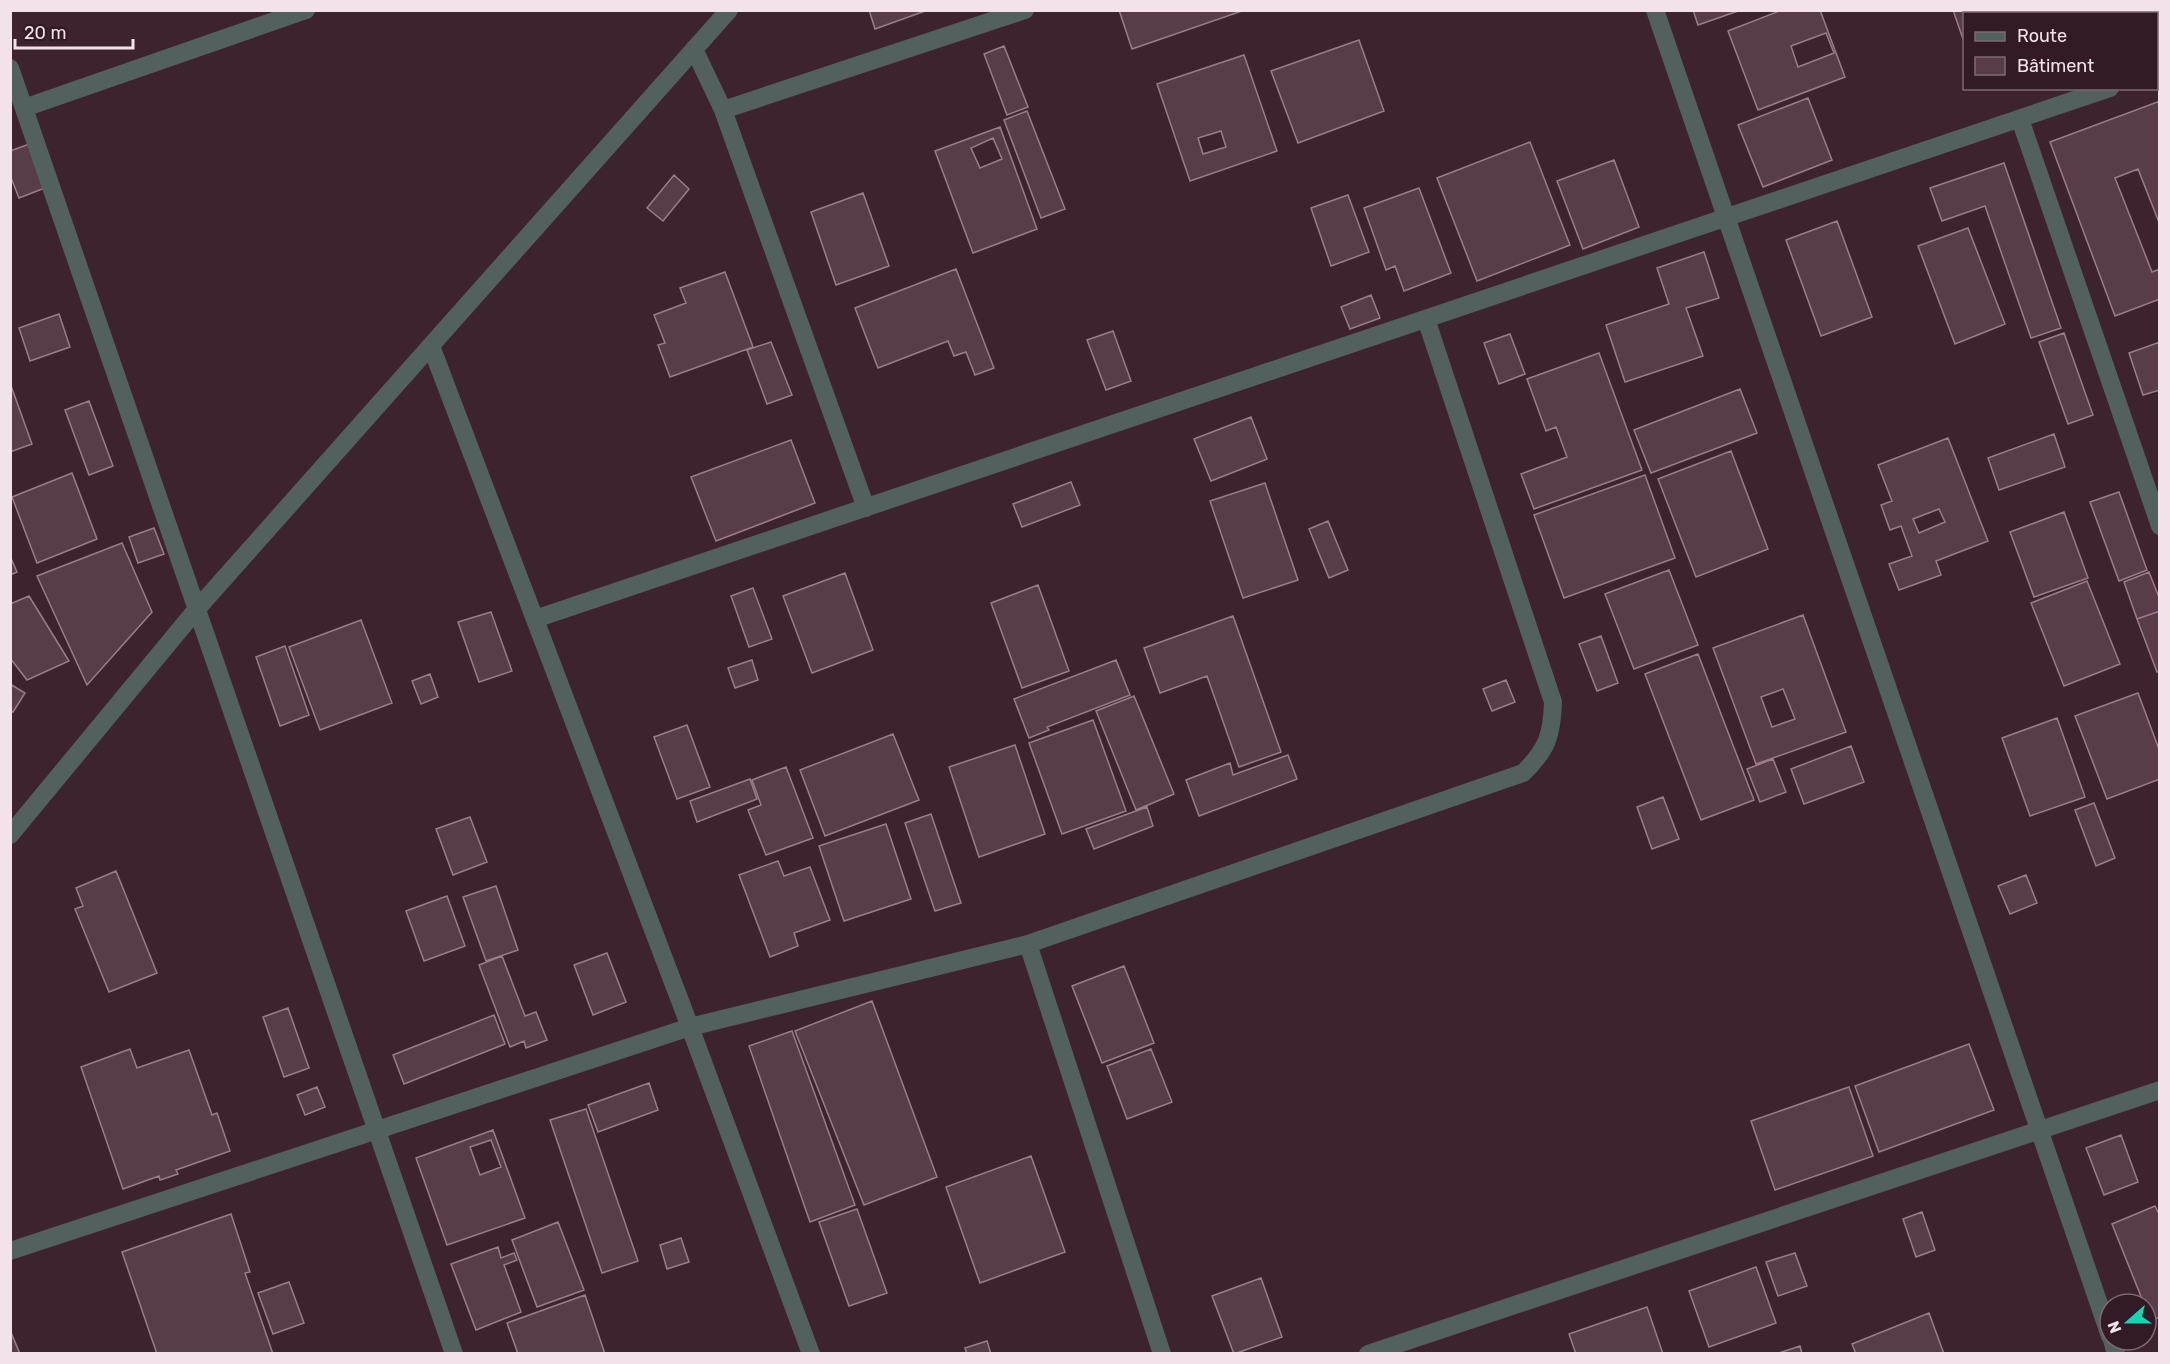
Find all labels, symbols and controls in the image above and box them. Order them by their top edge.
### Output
scale bar [15,12,134,50]
legend [1963,12,2158,90]
text: 20 m [24,22,66,44]
text: Route [2017,25,2067,47]
text: Bâtiment [2017,55,2094,77]
north arrow [2098,1292,2158,1352]
text: N [2104,1318,2125,1336]

